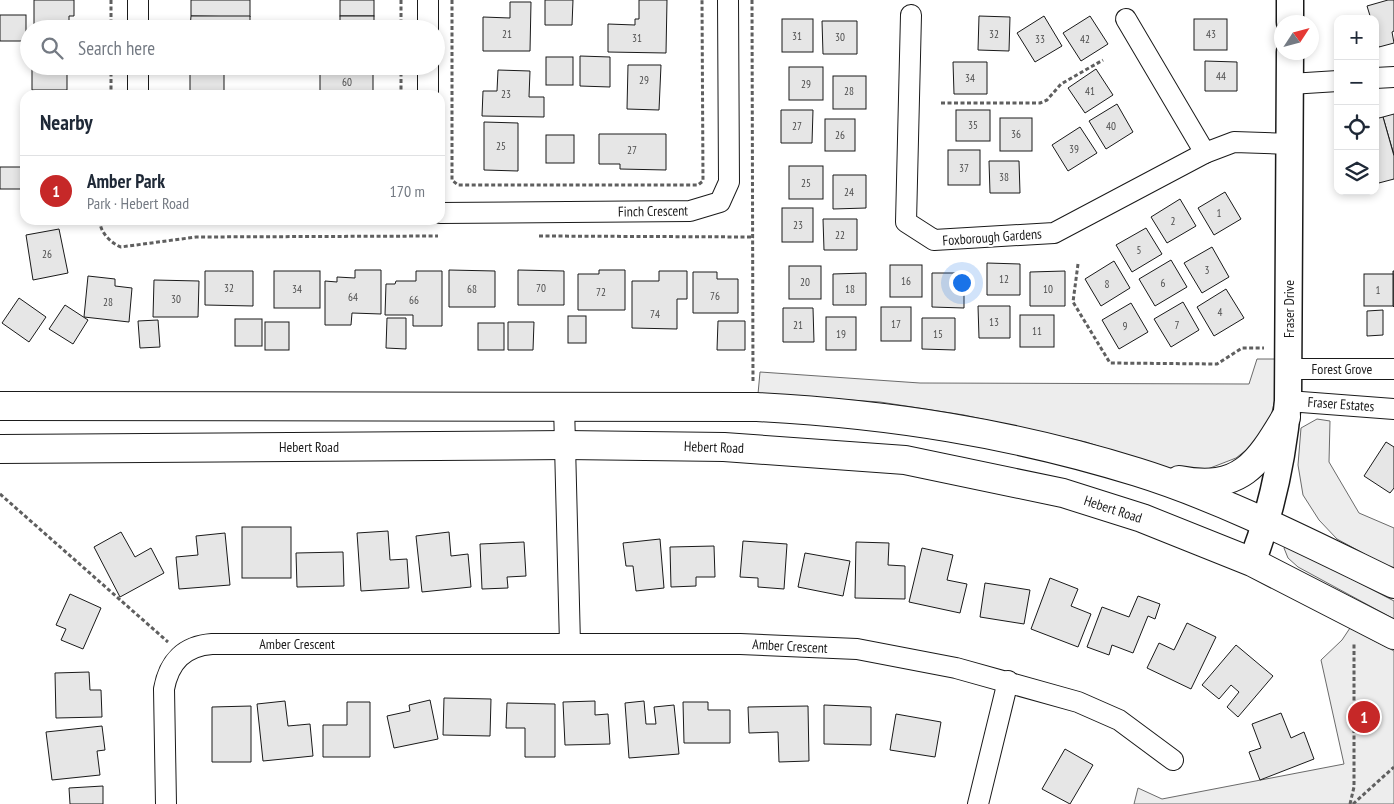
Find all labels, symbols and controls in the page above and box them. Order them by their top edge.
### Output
north arrow [1274,15,1319,60]
map controls [1334,15,1379,195]
button: + [1334,15,1379,60]
search box [20,20,445,75]
house number: 21 [502,27,512,41]
house number: 32 [989,27,999,41]
house number: 43 [1206,27,1216,41]
house number: 31 [792,29,802,43]
house number: 30 [835,30,845,44]
house number: 31 [632,31,642,45]
house number: 33 [1035,32,1045,46]
house number: 42 [1080,32,1090,46]
icon: search [38,34,66,62]
text: Search here [78,36,155,60]
button: − [1334,60,1379,105]
house number: 44 [1216,69,1226,83]
house number: 34 [965,71,975,85]
house number: 29 [639,73,649,87]
house number: 60 [342,75,352,89]
house number: 29 [801,77,811,91]
house number: 28 [844,84,854,98]
house number: 41 [1085,84,1095,98]
house number: 23 [501,87,511,101]
button: locate [1334,105,1379,150]
text: Nearby [40,109,93,136]
house number: 35 [968,118,978,132]
house number: 27 [792,119,802,133]
house number: 40 [1106,119,1116,133]
house number: 36 [1011,127,1021,141]
house number: 26 [835,128,845,142]
house number: 25 [496,139,506,153]
house number: 39 [1069,142,1079,156]
house number: 27 [627,143,637,157]
button: layers [1334,150,1379,195]
house number: 37 [959,161,969,175]
text: Amber Park [87,169,165,193]
house number: 38 [999,170,1009,184]
house number: 25 [801,176,811,190]
text: 1 [52,181,60,201]
text: 170 m [390,181,425,201]
house number: 24 [844,185,854,199]
text: Park · Hebert Road [87,193,189,213]
street label: Finch Crescent [618,201,688,221]
house number: 1 [1217,206,1222,220]
house number: 2 [1171,214,1176,228]
house number: 23 [793,218,803,232]
street label: Foxborough Gardens [942,225,1043,249]
house number: 22 [835,228,845,242]
house number: 5 [1137,243,1142,257]
house number: 26 [42,247,52,261]
house number: 3 [1205,263,1210,277]
your location [949,270,975,296]
house number: 12 [999,272,1009,286]
house number: 16 [901,274,911,288]
house number: 20 [800,275,810,289]
house number: 6 [1161,276,1166,290]
house number: 8 [1105,277,1110,291]
street label: Fraser Drive [1280,280,1298,338]
house number: 32 [224,281,234,295]
house number: 70 [536,281,546,295]
house number: 34 [292,282,302,296]
house number: 68 [467,282,477,296]
house number: 18 [845,282,855,296]
house number: 10 [1043,282,1053,296]
house number: 1 [1376,283,1381,297]
house number: 72 [596,285,606,299]
house number: 76 [710,289,720,303]
house number: 64 [348,290,358,304]
house number: 30 [171,292,181,306]
house number: 66 [409,293,419,307]
house number: 28 [103,295,113,309]
house number: 4 [1218,305,1223,319]
house number: 74 [650,307,660,321]
house number: 13 [989,315,999,329]
house number: 17 [891,317,901,331]
house number: 21 [793,318,803,332]
house number: 7 [1175,318,1180,332]
house number: 9 [1123,319,1128,333]
house number: 11 [1032,324,1042,338]
house number: 19 [836,327,846,341]
house number: 15 [933,327,943,341]
street label: Forest Grove [1312,360,1373,378]
street label: Fraser Estates [1307,393,1375,415]
street label: Hebert Road [684,437,744,457]
street label: Hebert Road [279,438,339,456]
street label: Hebert Road [1082,491,1144,527]
street label: Amber Crescent [259,635,335,653]
street label: Amber Crescent [752,635,828,657]
pin: 1 [1348,698,1380,736]

